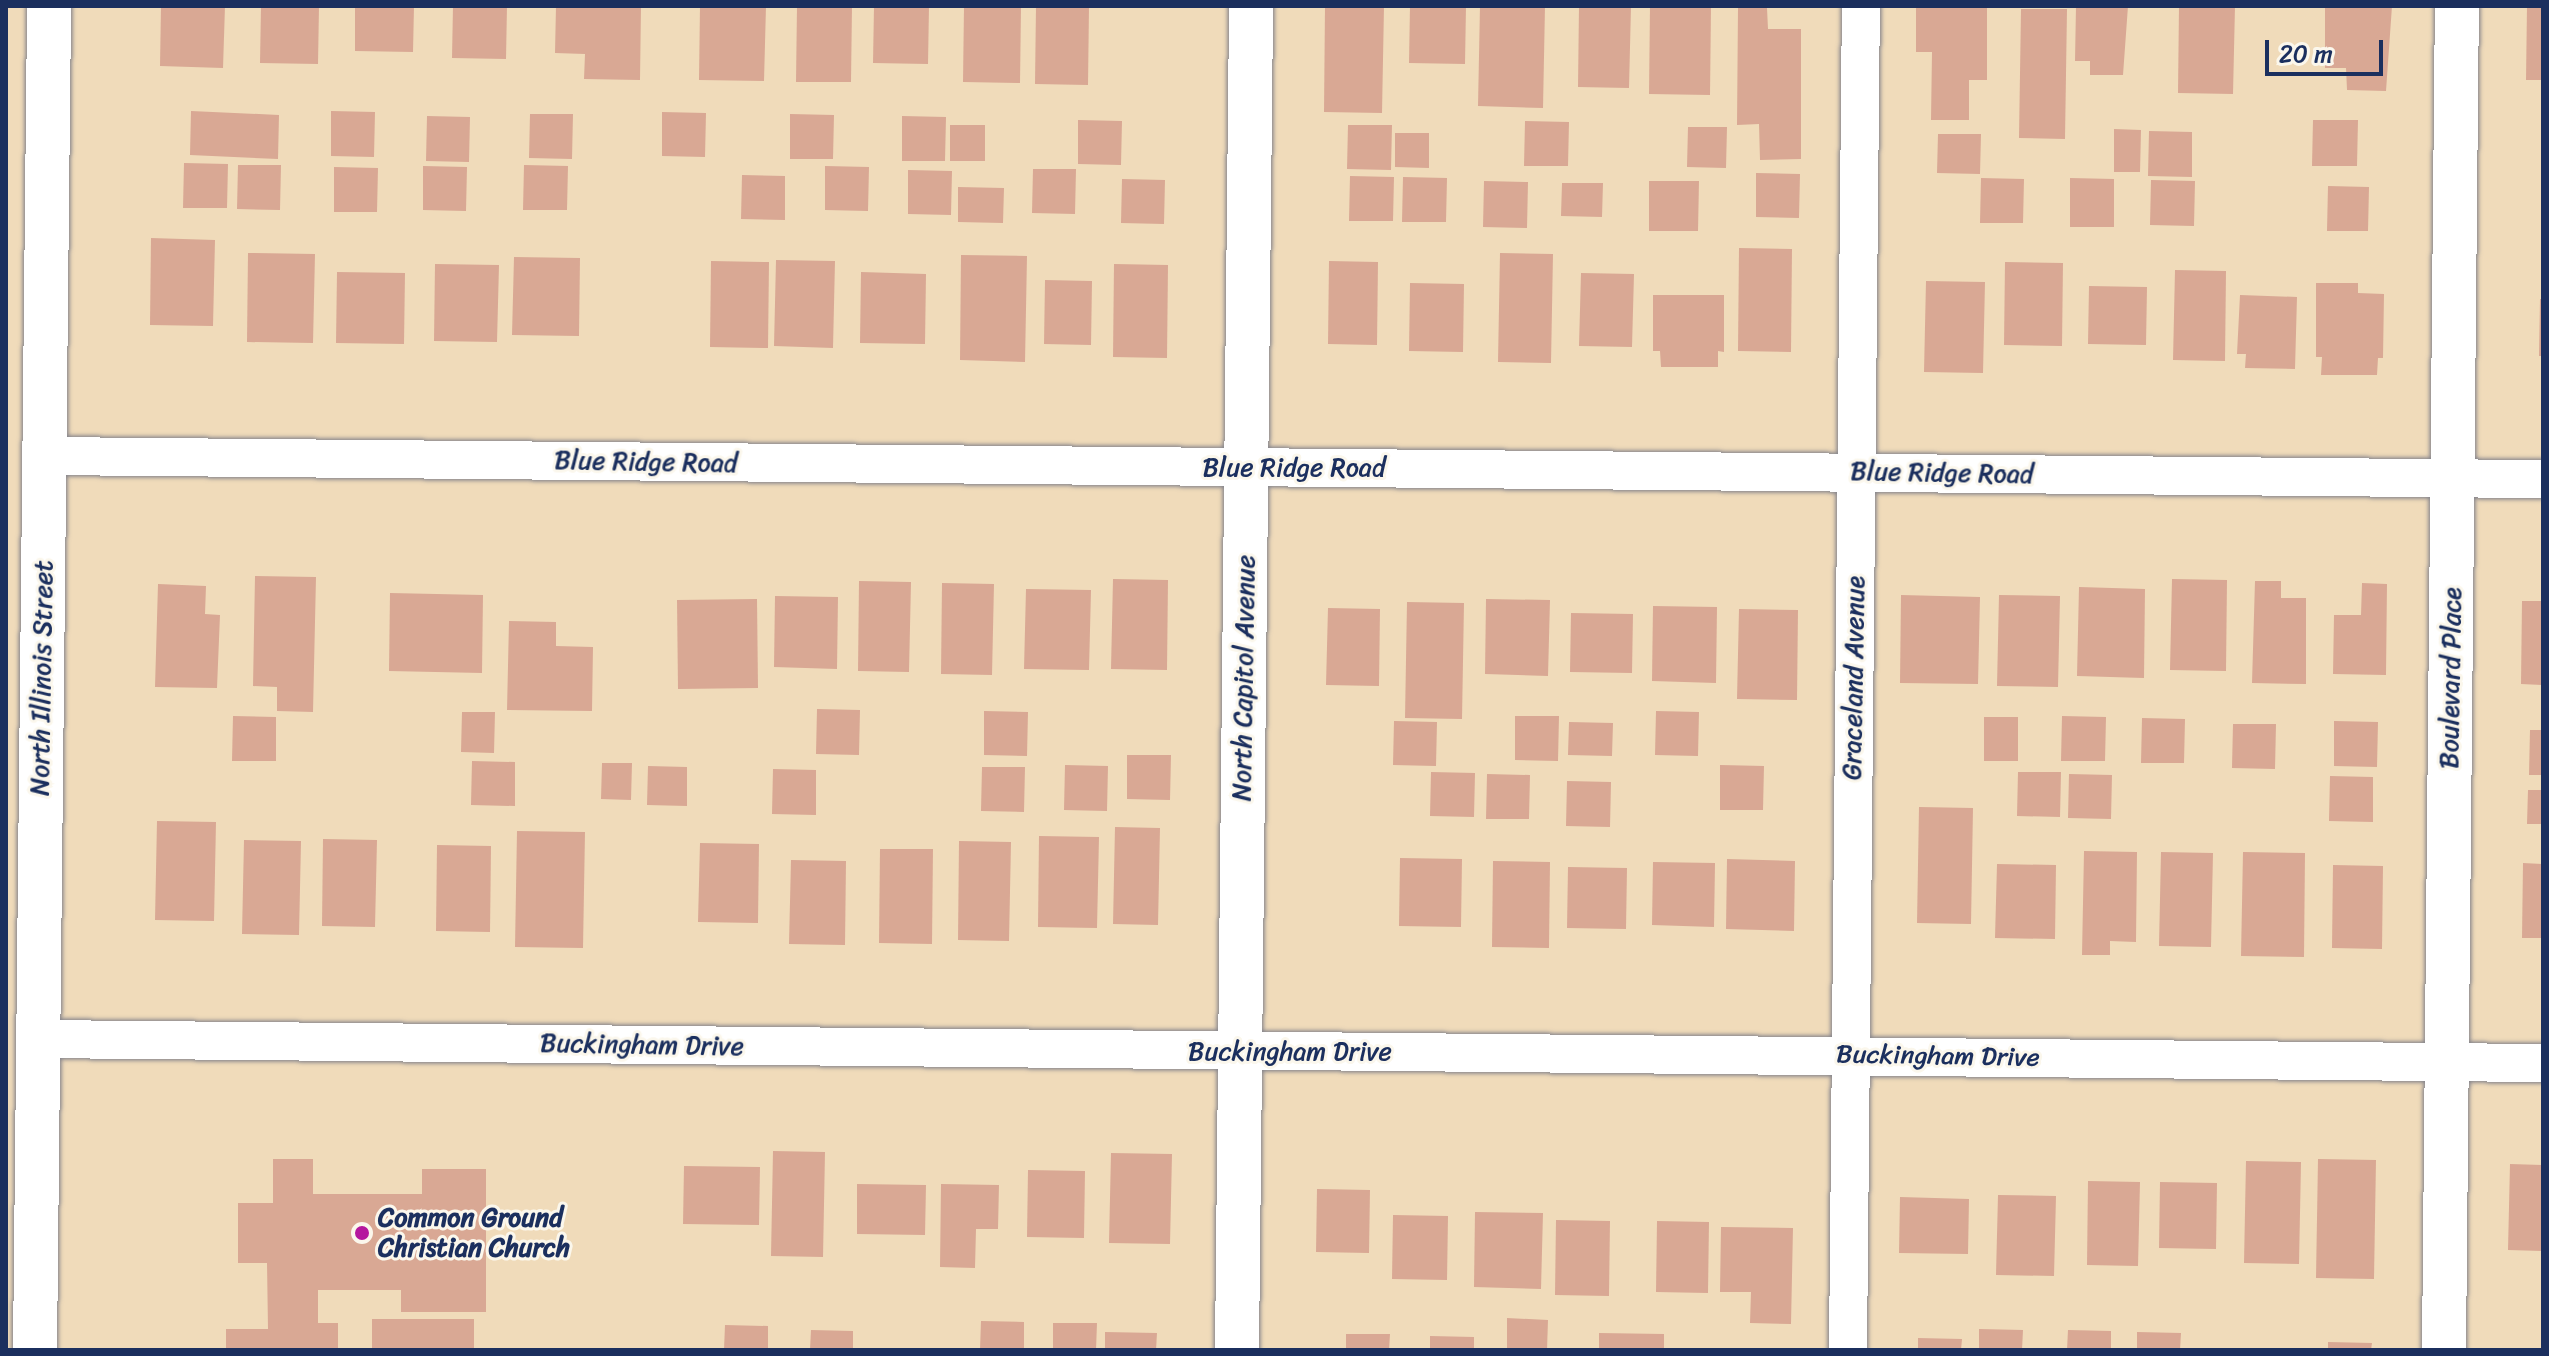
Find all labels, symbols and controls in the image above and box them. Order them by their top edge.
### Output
scale bar [2269,24,2387,74]
text: 20 m [2279,33,2333,75]
street label: Blue Ridge Road [554,445,738,479]
street label: Blue Ridge Road [1202,452,1386,484]
street label: Blue Ridge Road [1850,456,2034,490]
street label: North Capitol Avenue [1226,555,1262,801]
street label: North Illinois Street [24,560,60,796]
street label: Graceland Avenue [1837,576,1871,780]
street label: Boulevard Place [2434,587,2468,769]
street label: Buckingham Drive [540,1028,744,1062]
street label: Buckingham Drive [1188,1036,1392,1068]
street label: Buckingham Drive [1836,1039,2040,1073]
place label: Common Ground Christian Church [378,1202,570,1264]
marker: Common Ground Christian Church [353,1224,371,1242]

